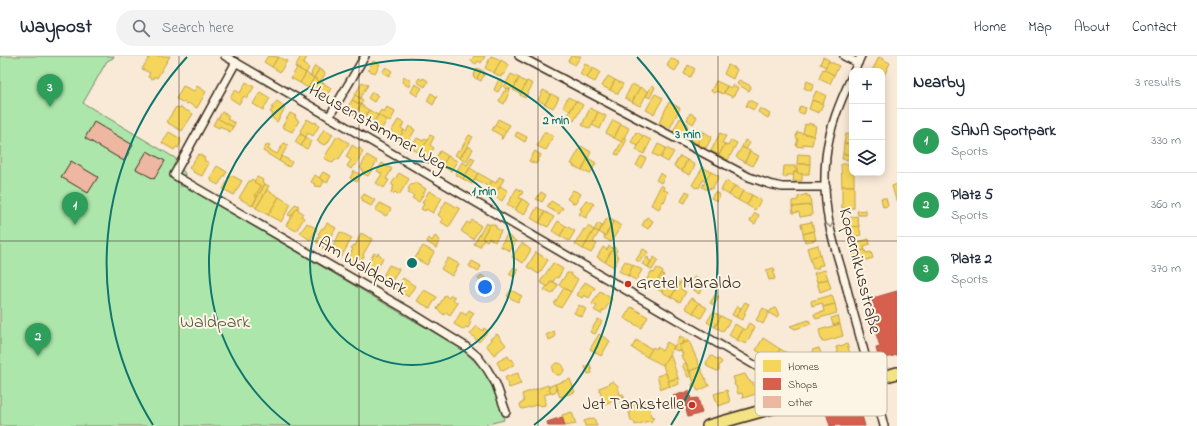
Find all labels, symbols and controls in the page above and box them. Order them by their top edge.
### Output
search box [116,10,396,46]
text: Waypost [20,14,92,41]
icon: search [130,17,152,39]
text: Search here [162,17,234,39]
text: Home [974,17,1006,38]
text: Map [1028,17,1052,38]
text: About [1074,17,1110,38]
text: Contact [1132,17,1177,38]
map controls [849,68,885,176]
button: + [849,68,885,104]
text: Nearby [913,70,965,95]
text: 3 results [1135,73,1181,92]
pin: 3 [37,74,63,107]
street label: Heusenstammer Weg [302,78,451,179]
button: − [849,104,885,140]
text: 2 min [542,112,569,130]
text: SANA Sportpark [951,120,1056,142]
text: 3 min [674,126,701,144]
text: 1 [924,131,928,150]
text: 330 m [1151,131,1181,150]
button: layers [849,140,885,176]
text: Sports [951,142,988,161]
text: 1 min [472,183,496,201]
text: Platz 5 [951,184,993,206]
pin: 1 [62,192,88,225]
text: 2 [923,195,929,214]
text: 360 m [1151,195,1181,214]
street label: Kopernikusstraße [831,205,887,338]
text: Sports [951,206,988,225]
one-way arrow [825,222,834,229]
street label: Am Waldpark [312,231,412,303]
text: Platz 2 [951,248,992,270]
centre of rings [405,256,419,270]
text: 3 [923,259,929,278]
text: 370 m [1151,259,1181,278]
text: Sports [951,270,988,289]
place label: Gretel Maraldo [636,271,741,297]
your location [475,277,495,297]
marker: Gretel Maraldo [623,279,633,289]
park label: Waldpark [180,310,250,336]
pin: 2 [25,323,51,356]
legend [755,352,887,416]
text: Homes [788,359,820,375]
text: Shops [788,377,818,393]
place label: Jet Tankstelle [582,392,685,418]
text: Other [788,395,813,411]
marker: Jet Tankstelle [687,400,697,410]

